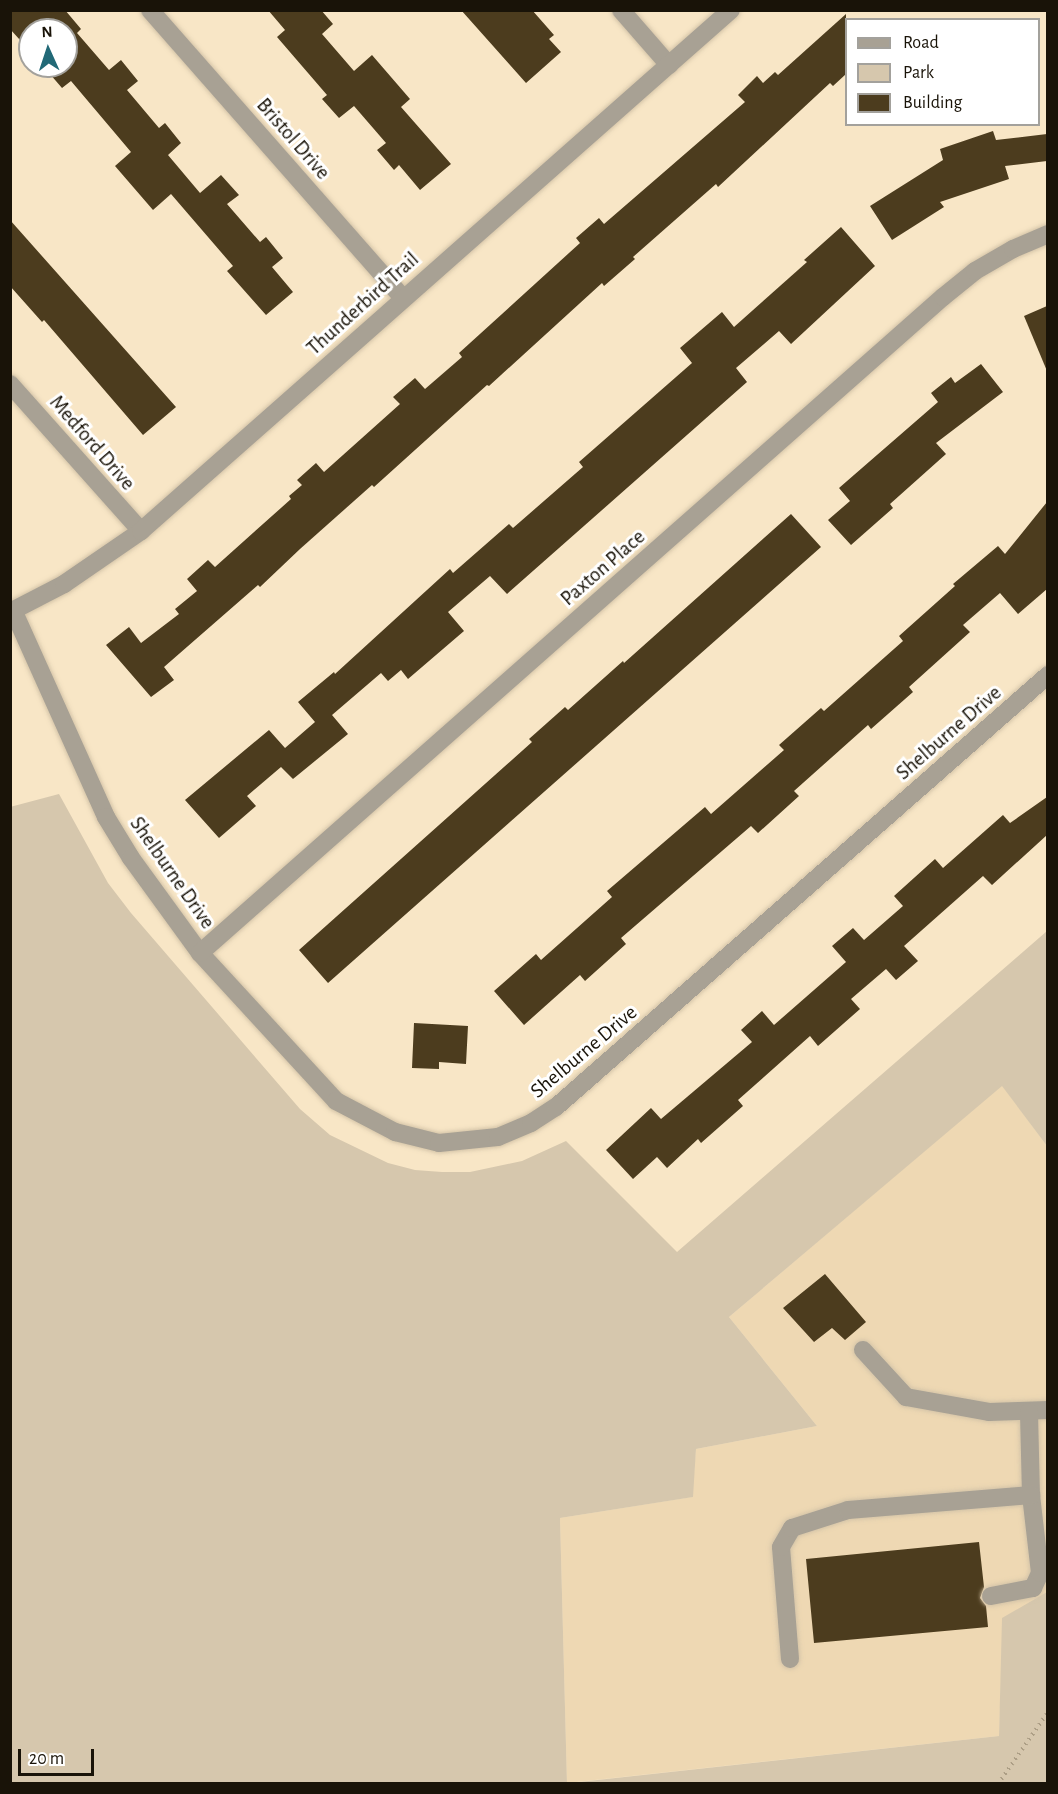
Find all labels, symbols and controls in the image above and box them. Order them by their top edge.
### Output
north arrow [18,18,78,78]
legend [845,18,1040,126]
text: N [41,24,53,40]
text: Road [903,34,939,52]
text: Park [903,64,934,82]
street label: Bristol Drive [251,93,335,185]
text: Building [903,94,962,112]
street label: Thunderbird Trail [302,247,424,361]
street label: Medford Drive [44,390,140,496]
street label: Paxton Place [556,525,650,611]
street label: Shelburne Drive [891,680,1007,786]
street label: Shelburne Drive [124,812,220,934]
street label: Shelburne Drive [526,1000,642,1104]
scale bar [21,1737,98,1775]
text: 20 m [29,1750,64,1768]

